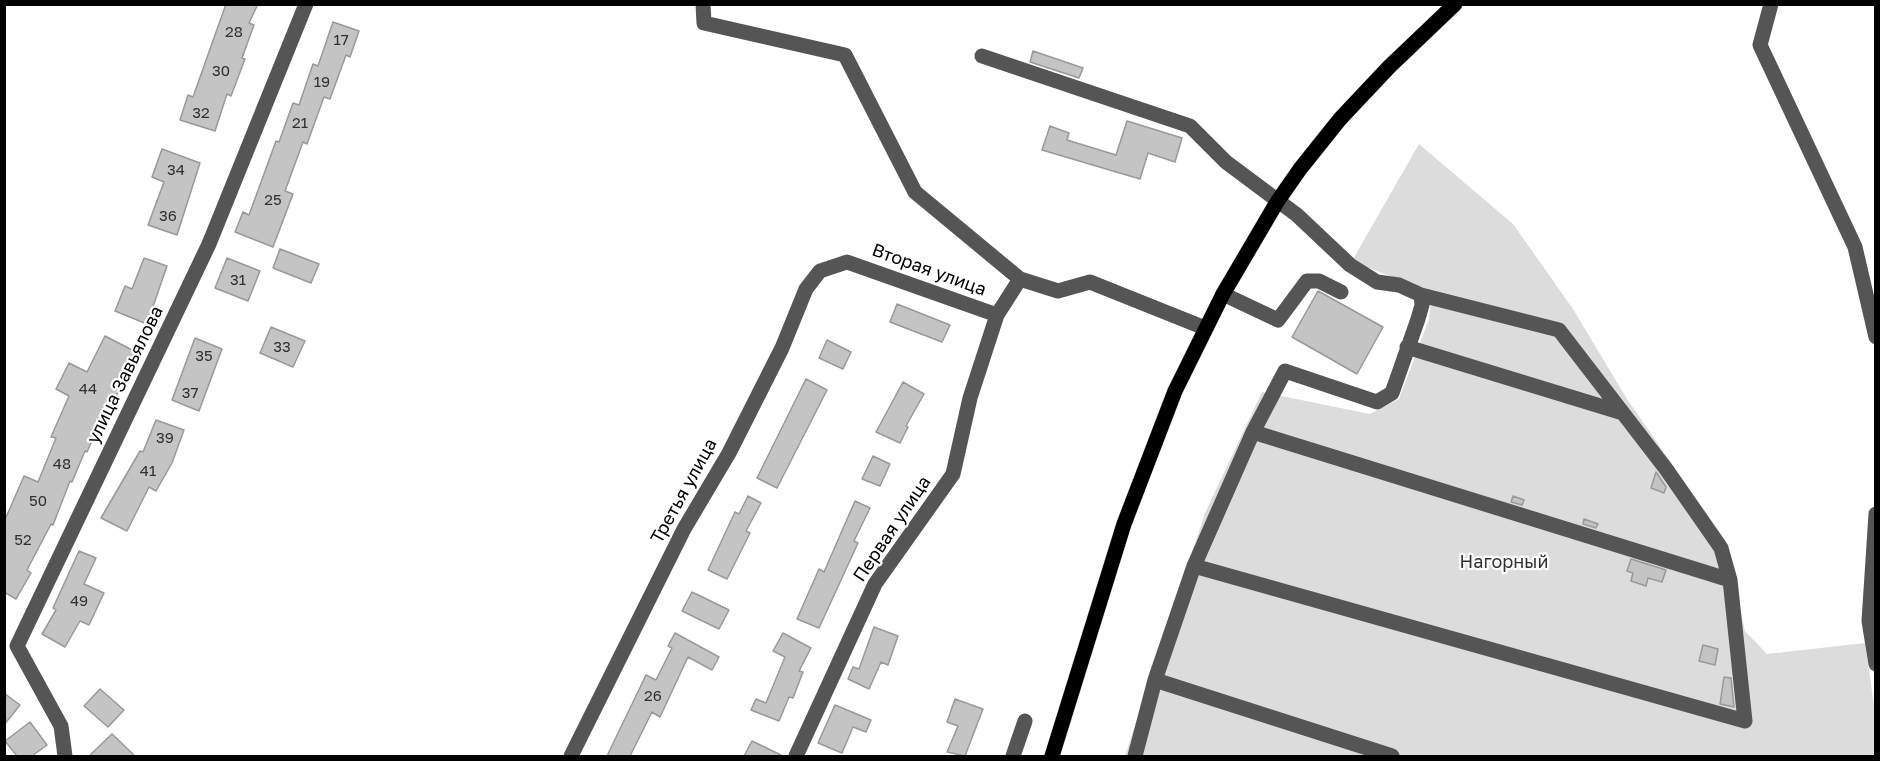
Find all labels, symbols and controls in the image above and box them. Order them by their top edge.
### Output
house number: 28 [225,23,243,41]
house number: 17 [333,31,349,49]
house number: 30 [212,62,230,80]
house number: 19 [314,73,330,91]
house number: 32 [192,104,210,122]
house number: 21 [292,114,308,132]
house number: 34 [167,161,185,179]
house number: 25 [264,191,282,209]
house number: 36 [159,207,177,225]
street label: Вторая улица [869,239,989,301]
house number: 31 [230,271,246,289]
street label: улица Завьялова [82,303,168,447]
house number: 33 [273,338,291,356]
house number: 35 [195,347,213,365]
house number: 44 [79,380,97,398]
house number: 37 [182,384,198,402]
house number: 39 [156,429,174,447]
street label: Третья улица [646,435,722,547]
house number: 48 [53,455,71,473]
house number: 41 [140,462,156,480]
street label: Первая улица [849,472,935,586]
house number: 50 [29,492,47,510]
house number: 52 [14,531,32,549]
park label: Нагорный [1460,551,1548,573]
house number: 49 [70,592,88,610]
house number: 26 [644,687,662,705]

